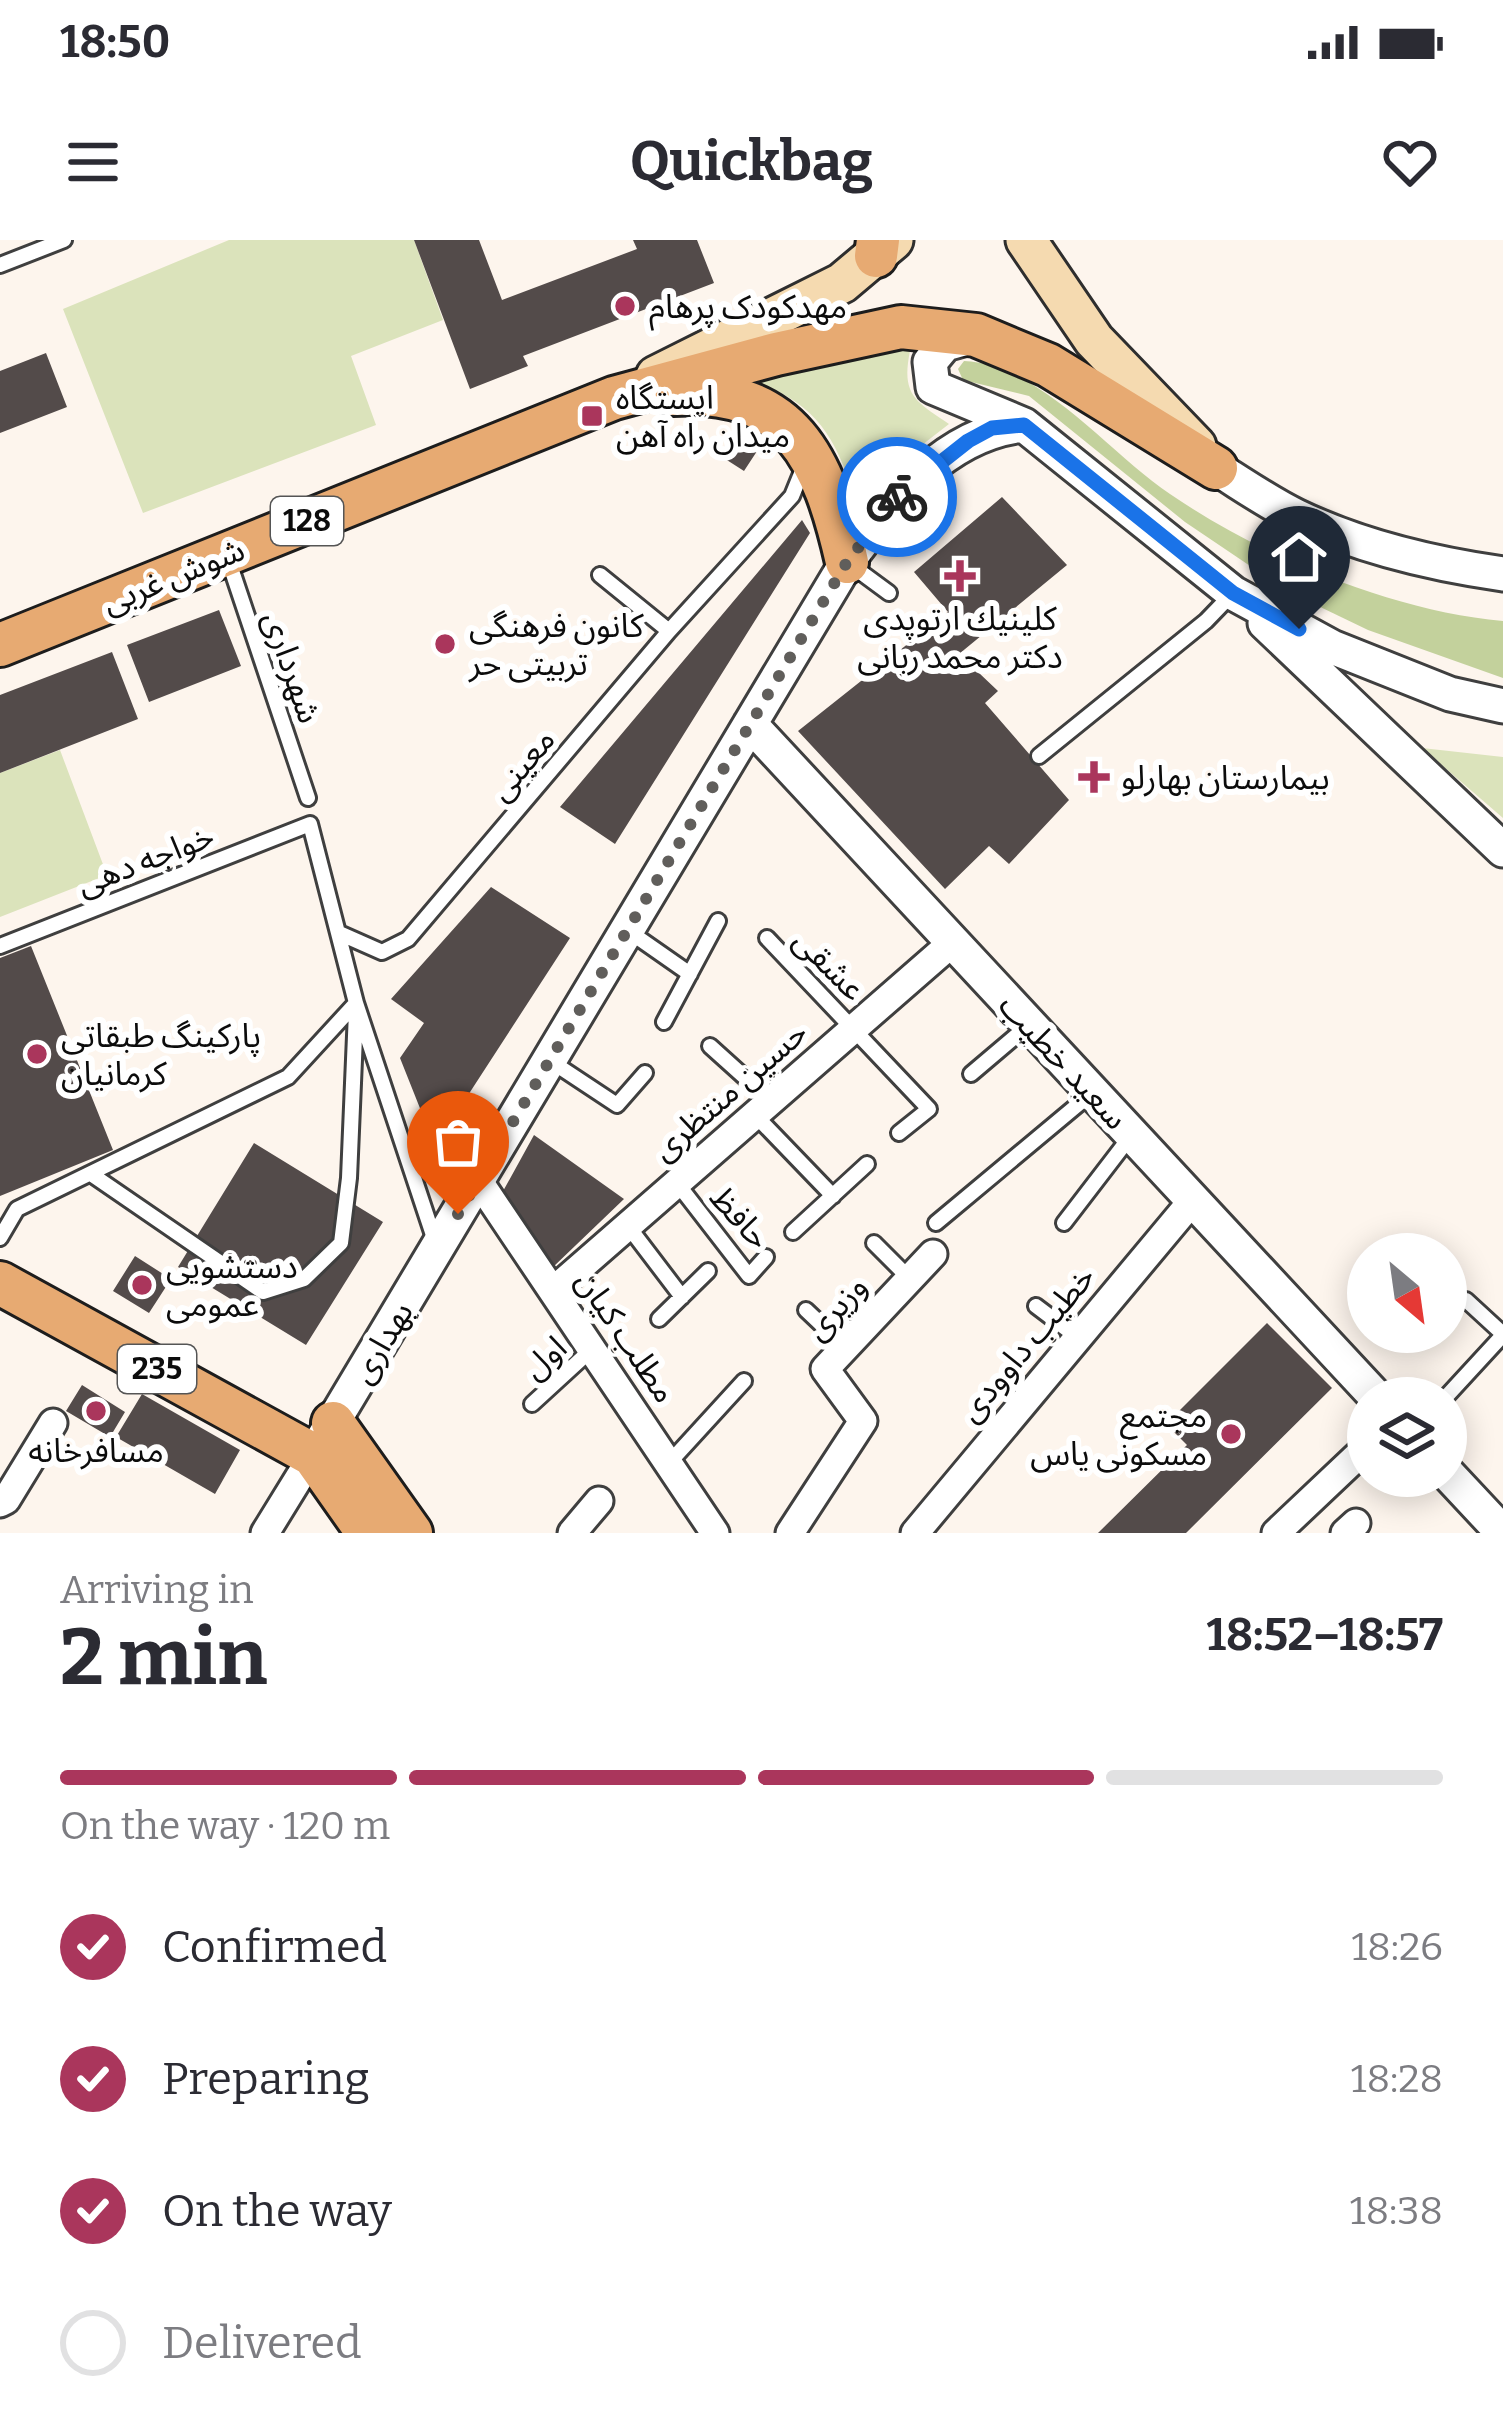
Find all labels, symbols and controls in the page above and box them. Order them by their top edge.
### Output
text: 18:50 [60,15,170,69]
icon: menu [60,129,126,195]
icon: heart [1377,129,1443,195]
text: Quickbag [630,130,873,194]
place label: مهدکودک پرهام [649,287,847,331]
marker: مهدکودک پرهام [612,293,638,319]
place label: ایستگاه میدان راه آهن [616,378,790,456]
marker: ایستگاه میدان راه آهن [579,403,605,429]
courier [837,437,957,557]
icon: bike [864,464,930,530]
road number: 128 [271,497,343,545]
pin [1248,506,1350,629]
icon: home [1266,524,1332,590]
street label: شوش غربی [96,529,250,623]
marker: كلينيك ارتوپدى دكتر محمد ربانى [944,560,976,592]
place label: كلينيك ارتوپدى دكتر محمد ربانى [857,599,1063,677]
street label: شهرداری [254,606,330,728]
place label: کانون فرهنگی تربیتی حر [468,606,644,684]
marker: کانون فرهنگی تربیتی حر [432,631,458,657]
street label: معینی [480,720,564,809]
place label: بیمارستان بهارلو [1121,758,1330,798]
marker: بیمارستان بهارلو [1078,761,1110,793]
street label: خواجه دهی [71,815,220,904]
street label: عشقی [785,920,874,1009]
street label: سعید خطیب [990,986,1136,1138]
street label: حسین منتظری [644,1012,816,1169]
place label: پارکینگ طبقاتی کرمانیان [61,1016,261,1094]
marker: پارکینگ طبقاتی کرمانیان [24,1041,50,1067]
pin [407,1091,509,1214]
icon: bag [425,1109,491,1175]
street label: حافظ [702,1178,779,1258]
north arrow [1347,1233,1467,1353]
map controls [1347,1233,1467,1497]
place label: دستشویی عمومی [166,1247,298,1325]
street label: خطیب داوودی [950,1257,1104,1430]
street label: مطلب کیان [567,1263,685,1411]
street label: وزیری [796,1267,875,1349]
marker: دستشویی عمومی [129,1272,155,1298]
street label: بهداری [342,1294,422,1391]
street label: اول [514,1328,575,1388]
road number: 235 [118,1345,196,1393]
button: layers [1347,1377,1467,1497]
place label: مجتمع مسکونی یاس [1030,1396,1207,1474]
marker: مسافرخانه [83,1398,109,1424]
marker: مجتمع مسکونی یاس [1218,1421,1244,1447]
place label: مسافرخانه [28,1431,164,1471]
text: Arriving in [60,1567,254,1613]
text: 18:52–18:57 [1207,1608,1443,1662]
text: 2 min [60,1611,267,1705]
text: On the way · 120 m [60,1803,390,1849]
icon: check [60,1914,126,1980]
text: Confirmed [162,1920,387,1974]
text: 18:26 [1351,1924,1443,1970]
icon: check [60,2046,126,2112]
text: Preparing [162,2052,370,2106]
text: 18:28 [1351,2056,1443,2102]
icon: check [60,2178,126,2244]
text: On the way [162,2184,392,2238]
text: 18:38 [1350,2188,1443,2234]
text: Delivered [162,2316,362,2370]

